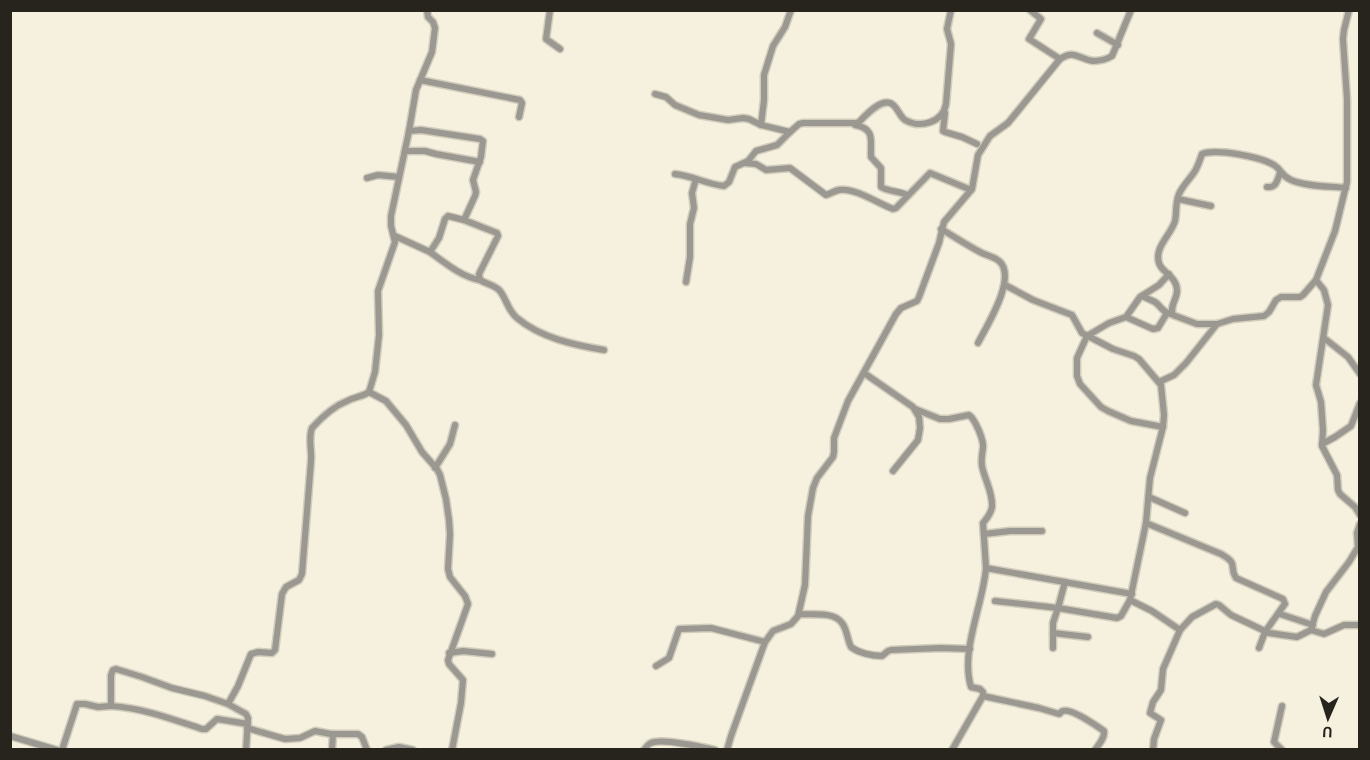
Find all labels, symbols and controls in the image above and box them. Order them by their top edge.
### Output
north arrow [1298,688,1358,748]
text: U [1322,724,1333,740]

